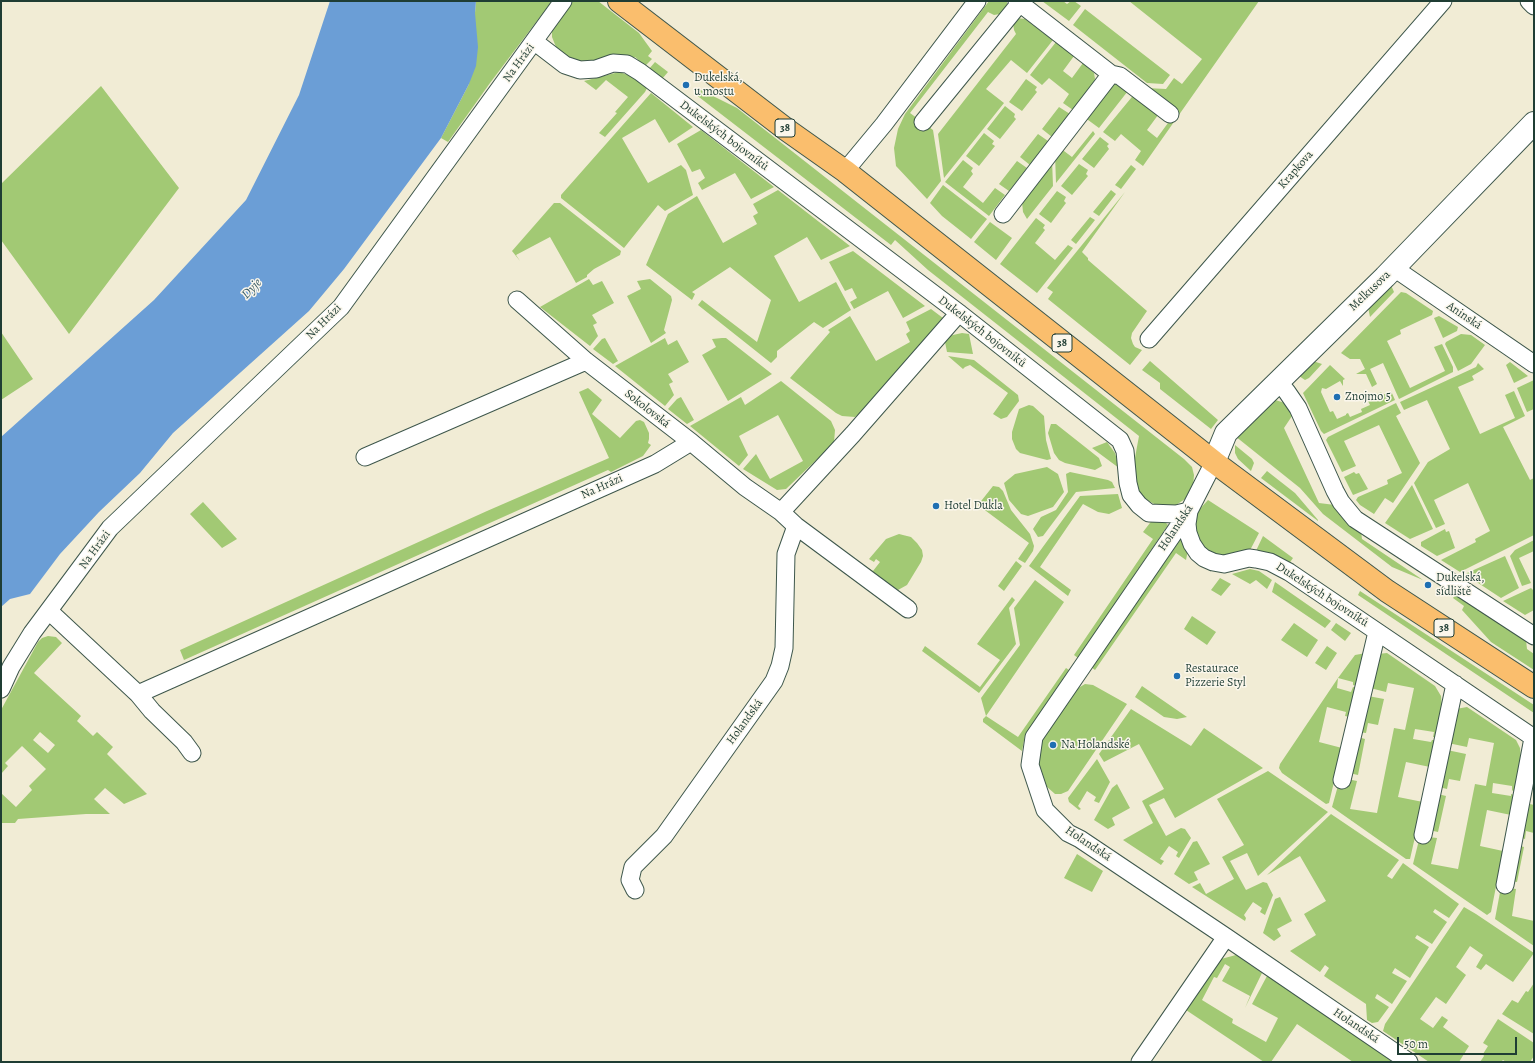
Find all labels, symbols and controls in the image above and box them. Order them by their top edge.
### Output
street label: Na Hrázi [500,41,538,85]
place label: Dukelská, u mostu [694,71,743,99]
marker: Dukelská, u mostu [681,80,691,90]
street label: Dukelských bojovníků [677,98,771,174]
road number: 38 [775,119,795,137]
street label: Krapkova [1275,148,1317,192]
street label: Melkusova [1346,268,1394,314]
water label: Dyje [239,276,265,302]
street label: Dukelských bojovníků [935,293,1029,371]
street label: Aninská [1444,299,1484,333]
street label: Na Hrázi [303,301,345,343]
road number: 38 [1052,334,1072,352]
street label: Sokolovská [621,387,673,431]
place label: Znojmo 5 [1345,390,1391,404]
marker: Znojmo 5 [1332,392,1342,402]
street label: Na Hrázi [579,471,625,503]
place label: Hotel Dukla [944,499,1003,513]
marker: Hotel Dukla [931,501,941,511]
street label: Holandská [1155,502,1197,554]
street label: Na Hrázi [76,528,114,572]
street label: Dukelských bojovníků [1273,560,1371,630]
place label: Dukelská, sídliště [1436,571,1485,599]
marker: Dukelská, sídliště [1423,580,1433,590]
road number: 38 [1434,619,1454,637]
place label: Restaurace Pizzerie Styl [1185,662,1246,690]
marker: Restaurace Pizzerie Styl [1172,671,1182,681]
street label: Holandská [724,697,766,747]
place label: Na Holandské [1061,738,1130,752]
marker: Na Holandské [1048,740,1058,750]
street label: Holandská [1062,823,1114,865]
street label: Holandská [1330,1005,1382,1047]
scale bar [1399,1029,1519,1055]
text: 50 m [1404,1036,1428,1052]

